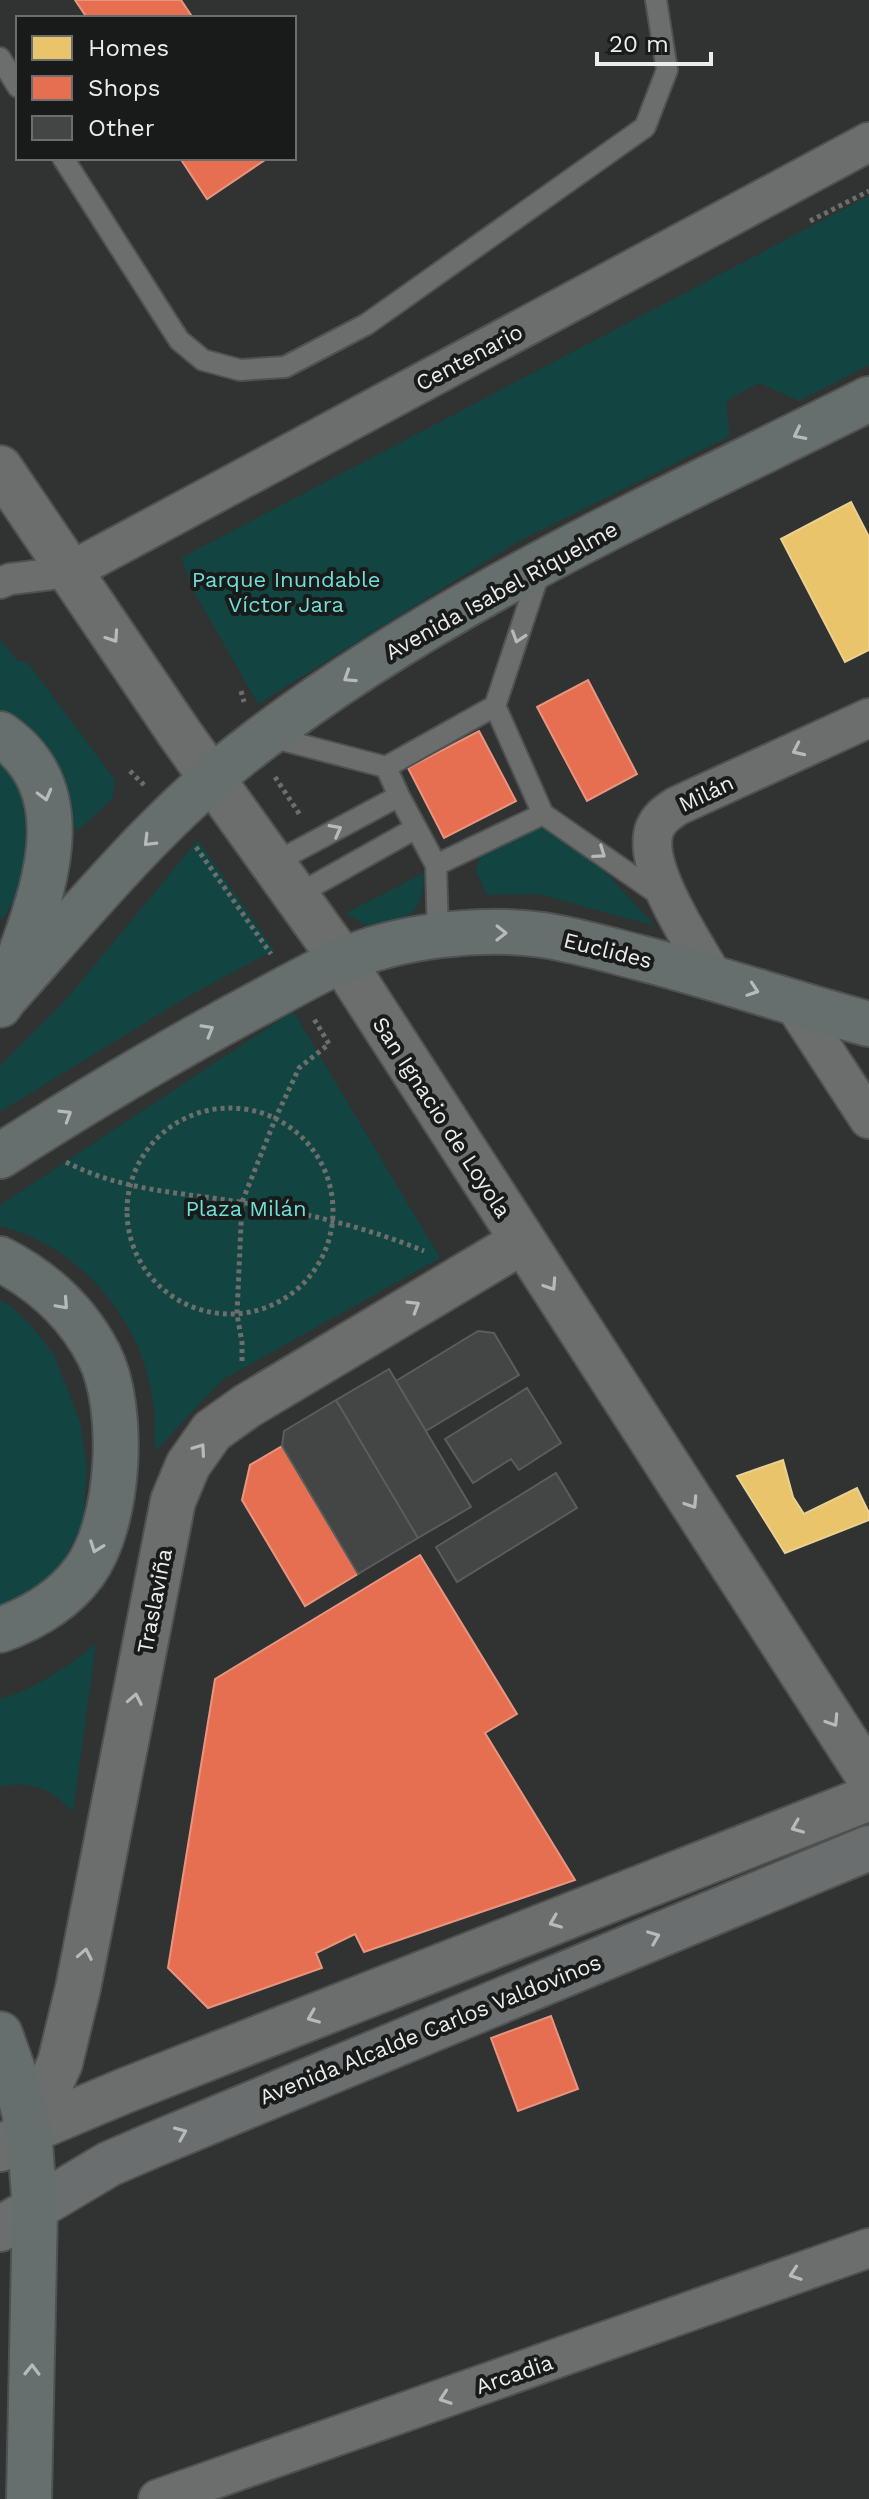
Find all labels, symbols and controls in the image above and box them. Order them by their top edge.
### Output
legend [16,16,296,160]
scale bar [597,16,711,66]
text: 20 m [609,30,669,58]
text: Homes [88,34,169,62]
text: Shops [88,74,160,102]
text: Other [88,114,155,142]
street label: Centenario [412,319,527,396]
one-way arrow [793,424,808,439]
street label: Avenida Isabel Riquelme [381,516,622,665]
park label: Parque Inundable Víctor Jara [192,567,380,617]
one-way arrow [103,628,118,642]
one-way arrow [511,630,527,643]
one-way arrow [344,667,358,682]
one-way arrow [792,740,807,756]
street label: Milán [675,770,738,817]
one-way arrow [36,787,52,801]
one-way arrow [327,825,342,840]
one-way arrow [144,832,158,846]
one-way arrow [591,843,605,858]
one-way arrow [495,924,508,941]
street label: Euclides [561,927,655,974]
one-way arrow [745,981,759,997]
street label: San Ignacio de Loyola [367,1012,516,1222]
one-way arrow [199,1024,214,1040]
one-way arrow [57,1109,72,1125]
park label: Plaza Milán [185,1196,307,1221]
one-way arrow [542,1276,557,1290]
one-way arrow [53,1295,68,1310]
one-way arrow [405,1300,420,1316]
one-way arrow [190,1444,205,1458]
one-way arrow [683,1494,698,1509]
one-way arrow [89,1540,106,1554]
street label: Traslaviña [132,1546,177,1656]
one-way arrow [125,1692,142,1706]
one-way arrow [824,1713,839,1727]
one-way arrow [791,1817,805,1834]
one-way arrow [549,1912,563,1929]
one-way arrow [646,1930,660,1946]
one-way arrow [76,1948,93,1961]
street label: Avenida Alcalde Carlos Valdovinos [256,1949,605,2110]
one-way arrow [307,2007,321,2024]
one-way arrow [173,2126,187,2142]
one-way arrow [789,2264,803,2281]
street label: Arcadia [472,2350,556,2399]
one-way arrow [23,2363,41,2376]
one-way arrow [438,2388,452,2405]

